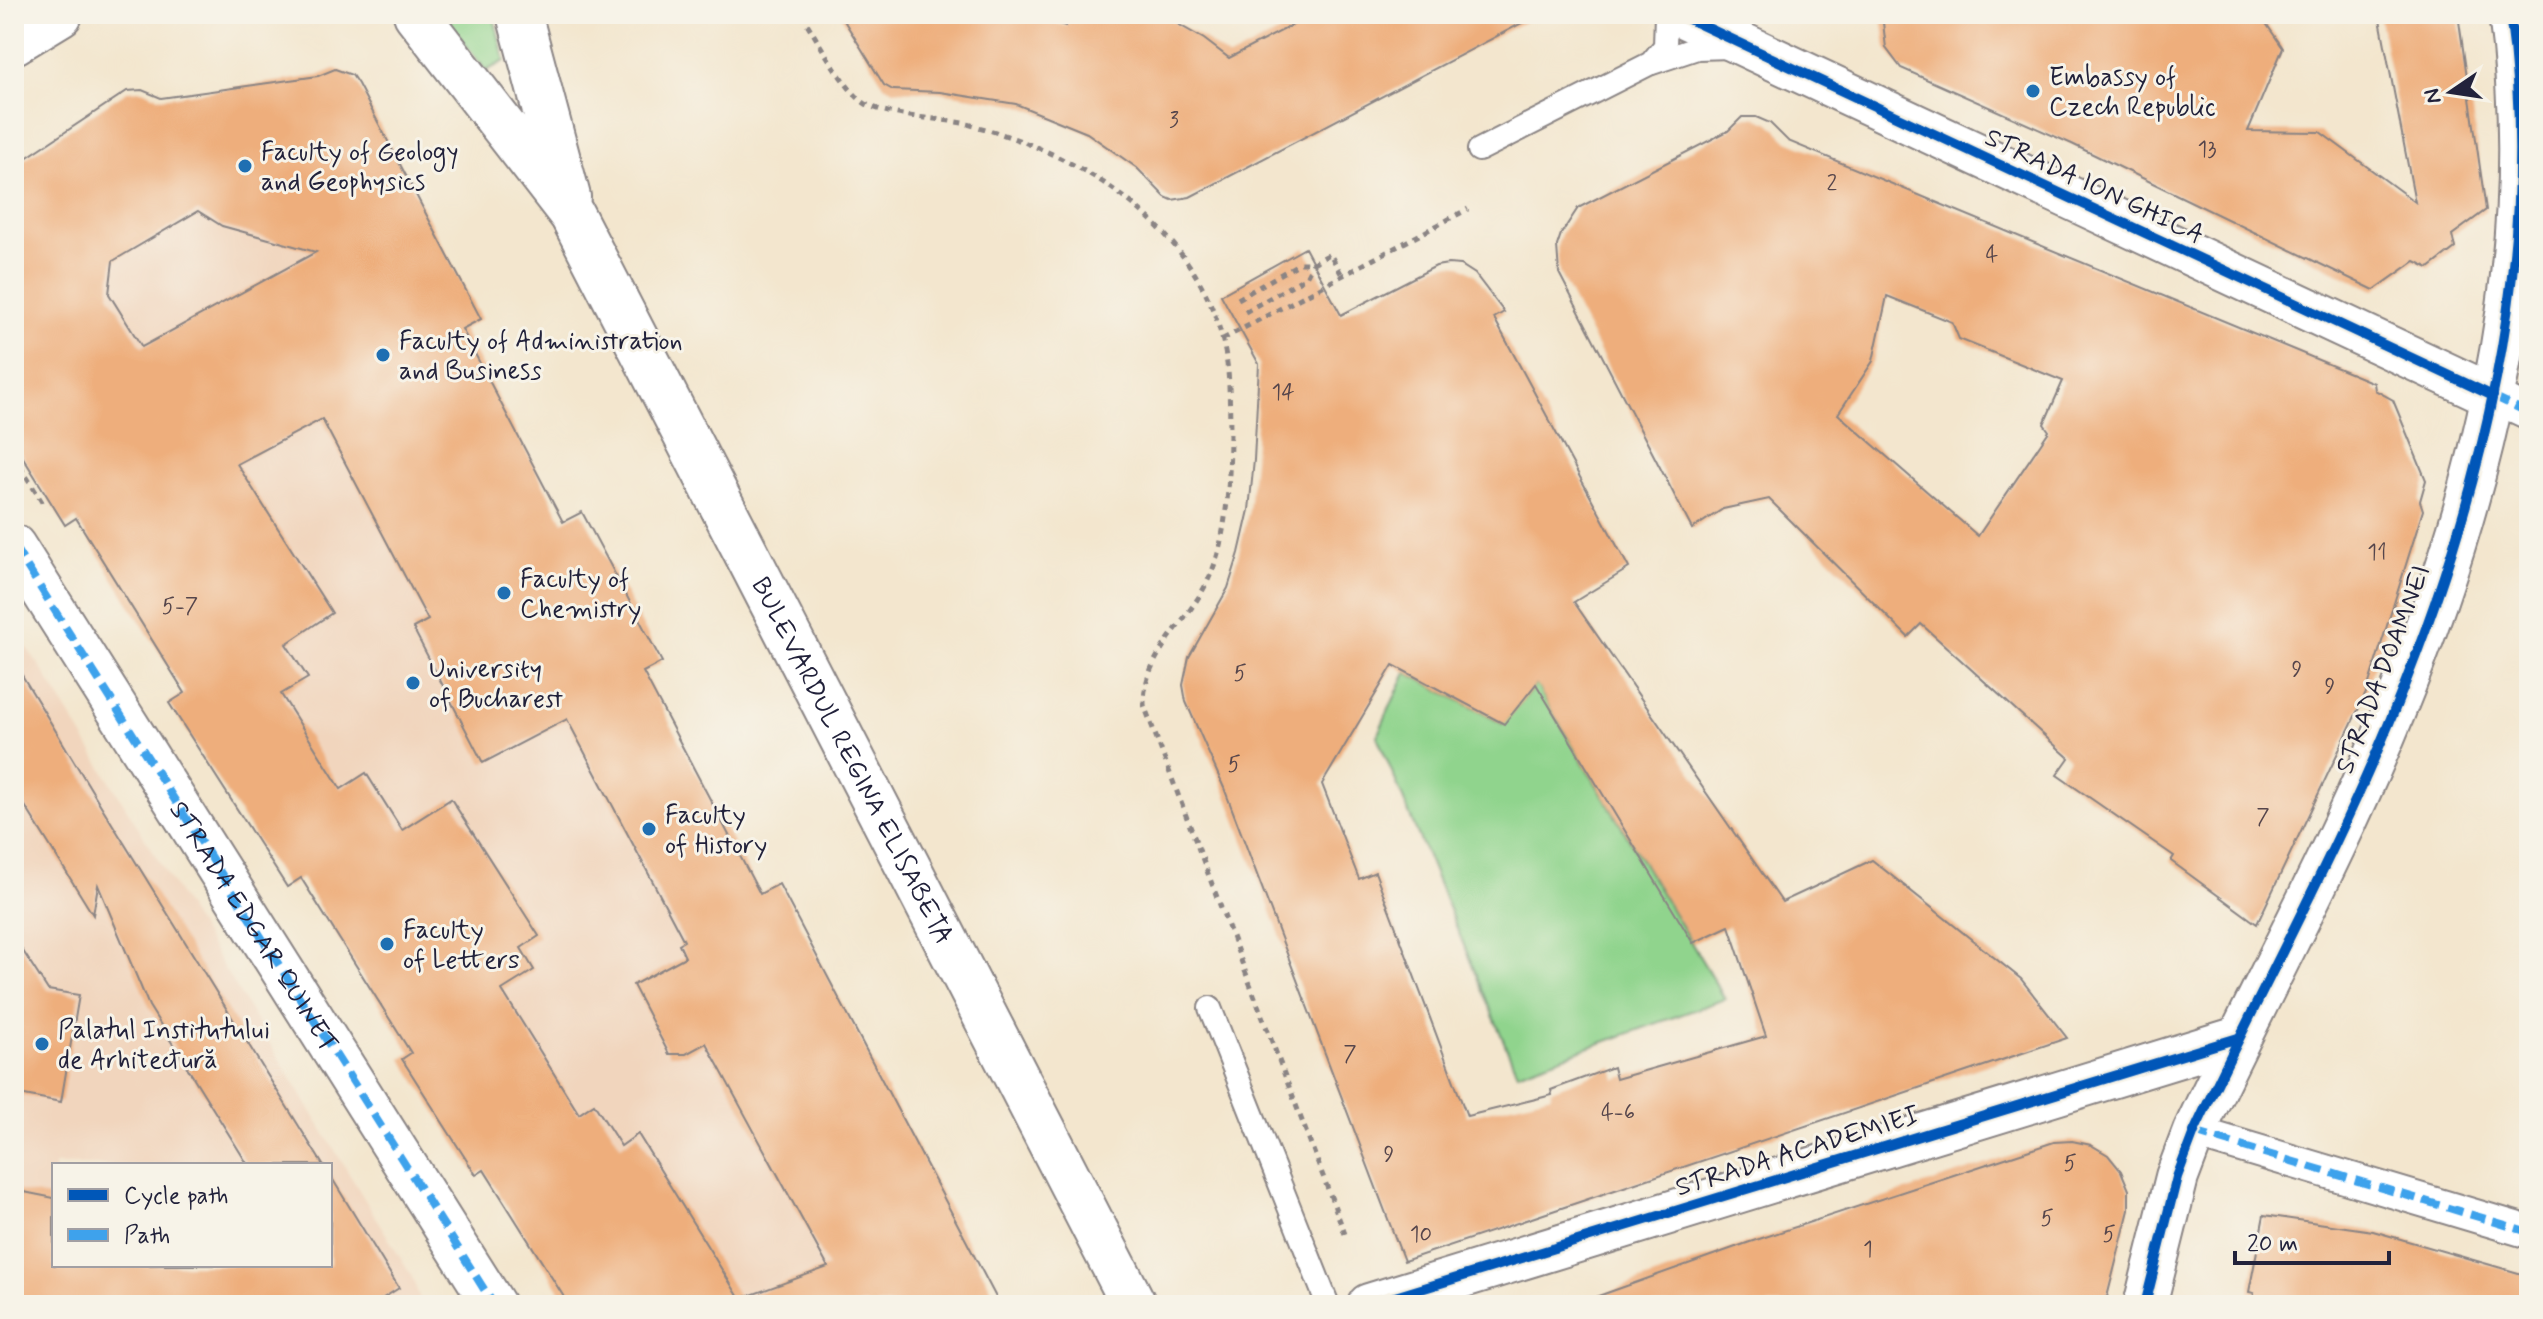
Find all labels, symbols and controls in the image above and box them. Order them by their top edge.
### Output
north arrow [2411,52,2491,132]
place label: Embassy of Czech Republic [2049,61,2216,125]
marker: Embassy of Czech Republic [2024,82,2042,100]
text: N [2418,86,2449,106]
house number: 3 [1169,107,1179,135]
street label: STRADA ION GHICA [1979,121,2209,253]
place label: Faculty of Geology and Geophysics [261,136,458,200]
house number: 13 [2197,136,2217,164]
marker: Faculty of Geology and Geophysics [236,157,254,175]
house number: 2 [1827,170,1838,198]
house number: 4 [1986,241,1999,269]
place label: Faculty of Administration and Business [399,325,683,389]
marker: Faculty of Administration and Business [374,346,392,364]
house number: 14 [1271,379,1295,407]
house number: 11 [2367,539,2387,567]
street label: STRADA DOAMNEI [2328,560,2439,779]
place label: Faculty of Chemistry [520,563,641,627]
street label: BULEVARDUL REGINA ELISABETA [743,572,960,951]
marker: Faculty of Chemistry [495,584,513,602]
house number: 5-7 [162,593,198,621]
place label: University of Bucharest [429,653,563,717]
house number: 9 [2292,656,2302,684]
house number: 5 [1233,660,1247,688]
house number: 9 [2325,673,2335,701]
marker: University of Bucharest [404,674,422,692]
house number: 5 [1227,751,1241,779]
street label: STRADA EDGAR QUINET [161,795,345,1060]
place label: Faculty of History [665,799,767,863]
house number: 7 [2256,804,2270,832]
marker: Faculty of History [640,820,658,838]
place label: Faculty of Letters [403,914,520,978]
marker: Faculty of Letters [378,935,396,953]
place label: Palatul Institutului de Arhitectură [58,1014,270,1078]
marker: Palatul Institutului de Arhitectură [33,1035,51,1053]
house number: 7 [1343,1041,1357,1069]
house number: 4-6 [1601,1099,1635,1127]
street label: STRADA ACADEMIEI [1671,1099,1924,1205]
house number: 9 [1384,1141,1394,1169]
house number: 5 [2063,1150,2077,1178]
legend [52,1163,332,1267]
text: Cycle path [124,1181,229,1212]
house number: 5 [2040,1205,2054,1233]
scale bar [2235,1215,2389,1265]
text: Path [124,1221,170,1252]
house number: 10 [1410,1221,1432,1249]
house number: 5 [2102,1221,2116,1249]
text: 20 m [2247,1229,2298,1260]
house number: 1 [1863,1236,1873,1264]

